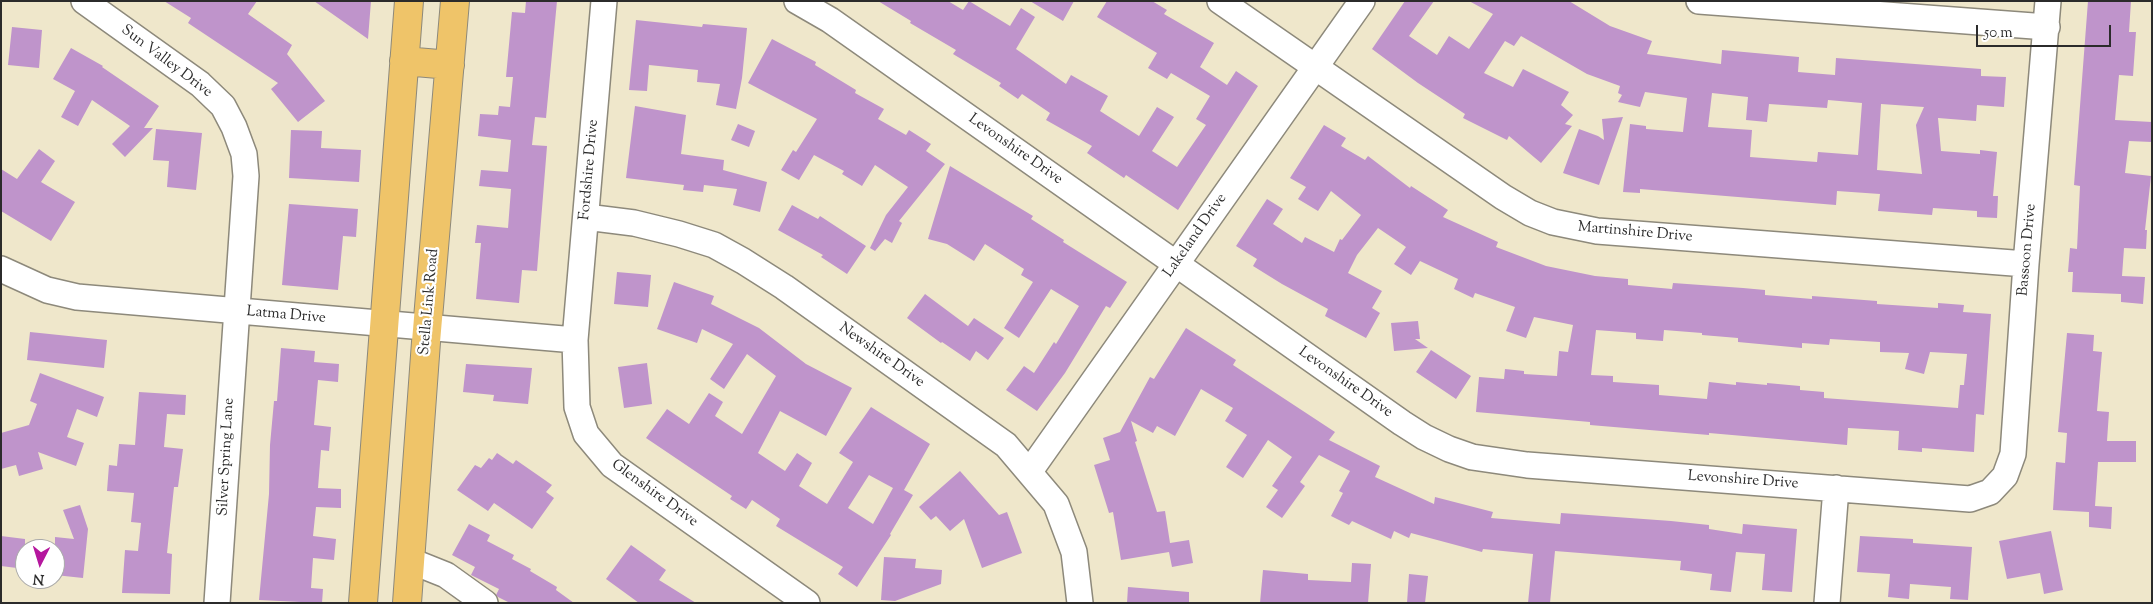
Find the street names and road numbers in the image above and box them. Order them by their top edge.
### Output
street label: Sun Valley Drive [117,22,215,102]
street label: Levonshire Drive [964,111,1066,189]
street label: Fordshire Drive [577,119,603,221]
street label: Lakeland Drive [1160,191,1232,281]
street label: Bassoon Drive [2015,203,2041,297]
street label: Martinshire Drive [1577,219,1693,247]
street label: Stella Link Road [416,248,444,356]
street label: Latma Drive [246,304,326,328]
street label: Newshire Drive [835,320,927,392]
street label: Levonshire Drive [1294,344,1396,422]
street label: Silver Spring Lane [215,397,239,517]
street label: Glenshire Drive [607,456,701,532]
street label: Levonshire Drive [1687,468,1799,494]

